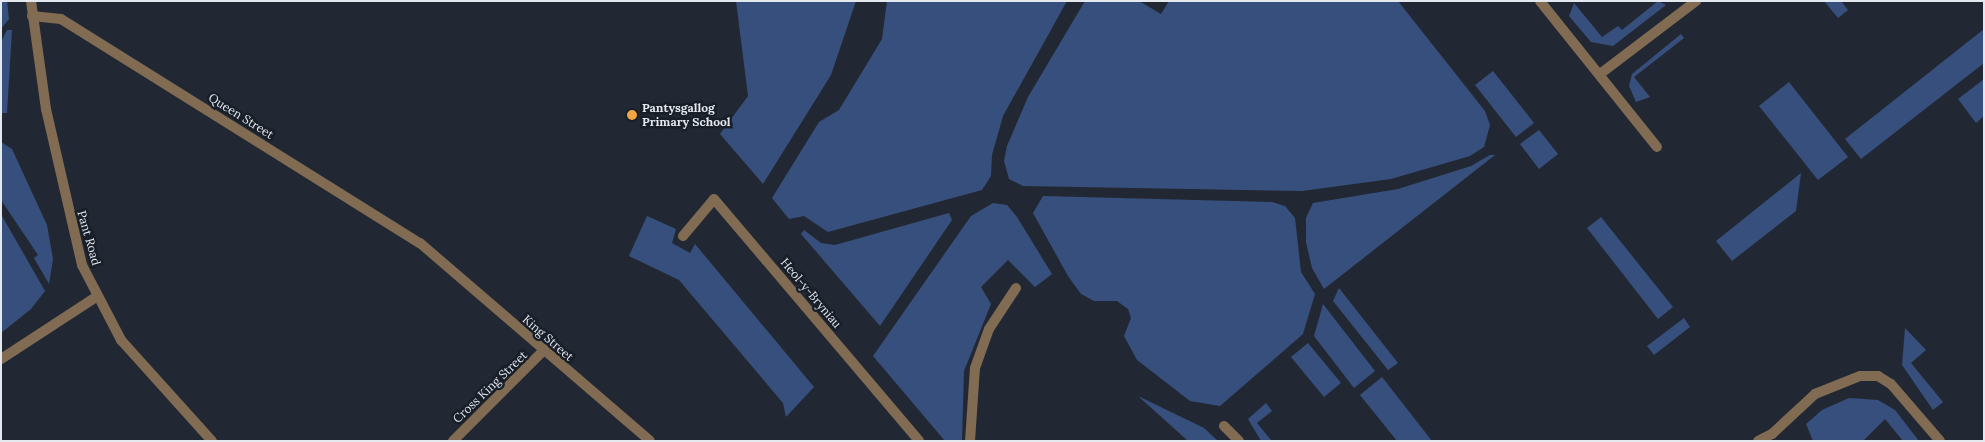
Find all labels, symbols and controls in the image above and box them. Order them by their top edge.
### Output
street label: Queen Street [206,90,276,142]
place label: Pantysgallog Primary School [642,101,730,129]
marker: Pantysgallog Primary School [626,109,638,121]
street label: Pant Road [74,209,104,267]
street label: Heol-y-Bryniau [778,255,844,331]
street label: King Street [520,312,576,364]
street label: Cross King Street [450,348,530,426]

